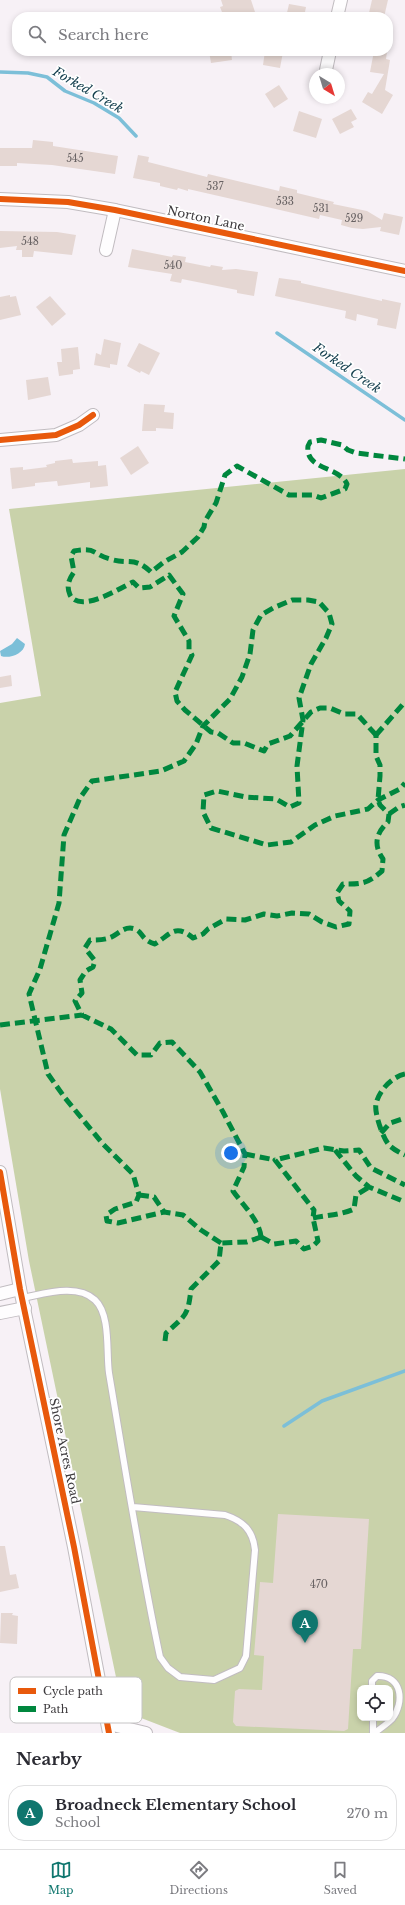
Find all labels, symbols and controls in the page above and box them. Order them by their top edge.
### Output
search box [12,12,393,56]
icon: search [26,23,48,45]
text: Search here [58,25,149,44]
water label: Forked Creek [49,63,126,117]
north arrow [309,68,345,104]
house number: 545 [66,152,84,165]
house number: 537 [207,180,224,193]
house number: 533 [276,195,294,208]
street label: Norton Lane [166,202,246,234]
house number: 531 [313,202,329,215]
house number: 529 [345,212,363,225]
house number: 548 [21,235,39,248]
house number: 540 [164,259,182,272]
water label: Forked Creek [309,339,384,397]
your location [221,1143,241,1163]
street label: Shore Acres Road [46,1397,84,1505]
house number: 470 [310,1578,328,1591]
pin: A [292,1610,318,1643]
legend [10,1677,142,1723]
text: Cycle path [43,1684,103,1698]
map controls [357,1685,393,1721]
button: locate [357,1685,393,1721]
text: Path [43,1702,69,1716]
text: Nearby [16,1749,82,1770]
text: Broadneck Elementary School [55,1795,296,1814]
text: A [25,1805,35,1822]
text: 270 m [347,1805,388,1822]
text: School [55,1814,101,1831]
tab: Map [48,1859,74,1897]
tab: Directions [169,1859,228,1897]
tab: Saved [324,1859,357,1897]

